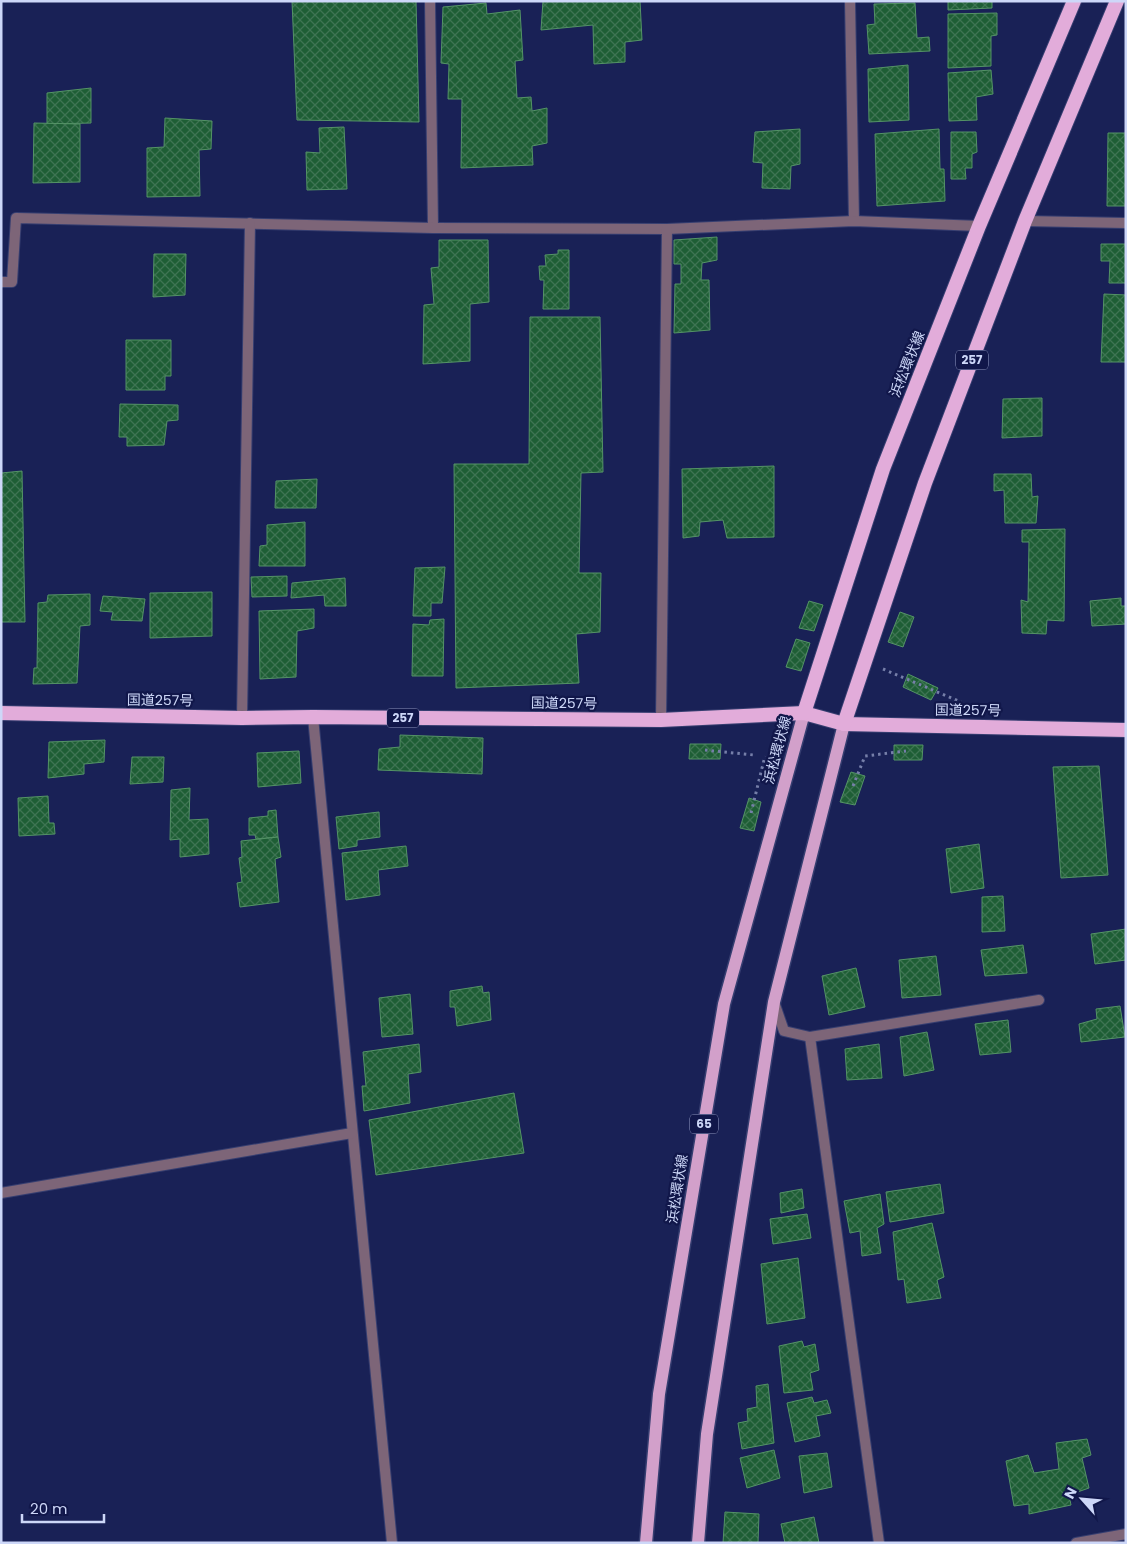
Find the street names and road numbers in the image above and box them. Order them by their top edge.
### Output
street label: 浜松環状線 [885,328,929,400]
road number: 257 [956,350,988,370]
street label: 国道257号 [127,689,193,711]
street label: 国道257号 [531,692,597,714]
street label: 国道257号 [935,699,1001,721]
road number: 257 [387,708,419,728]
street label: 浜松環状線 [758,714,796,786]
road number: 65 [690,1114,718,1134]
street label: 浜松環状線 [662,1153,692,1225]

